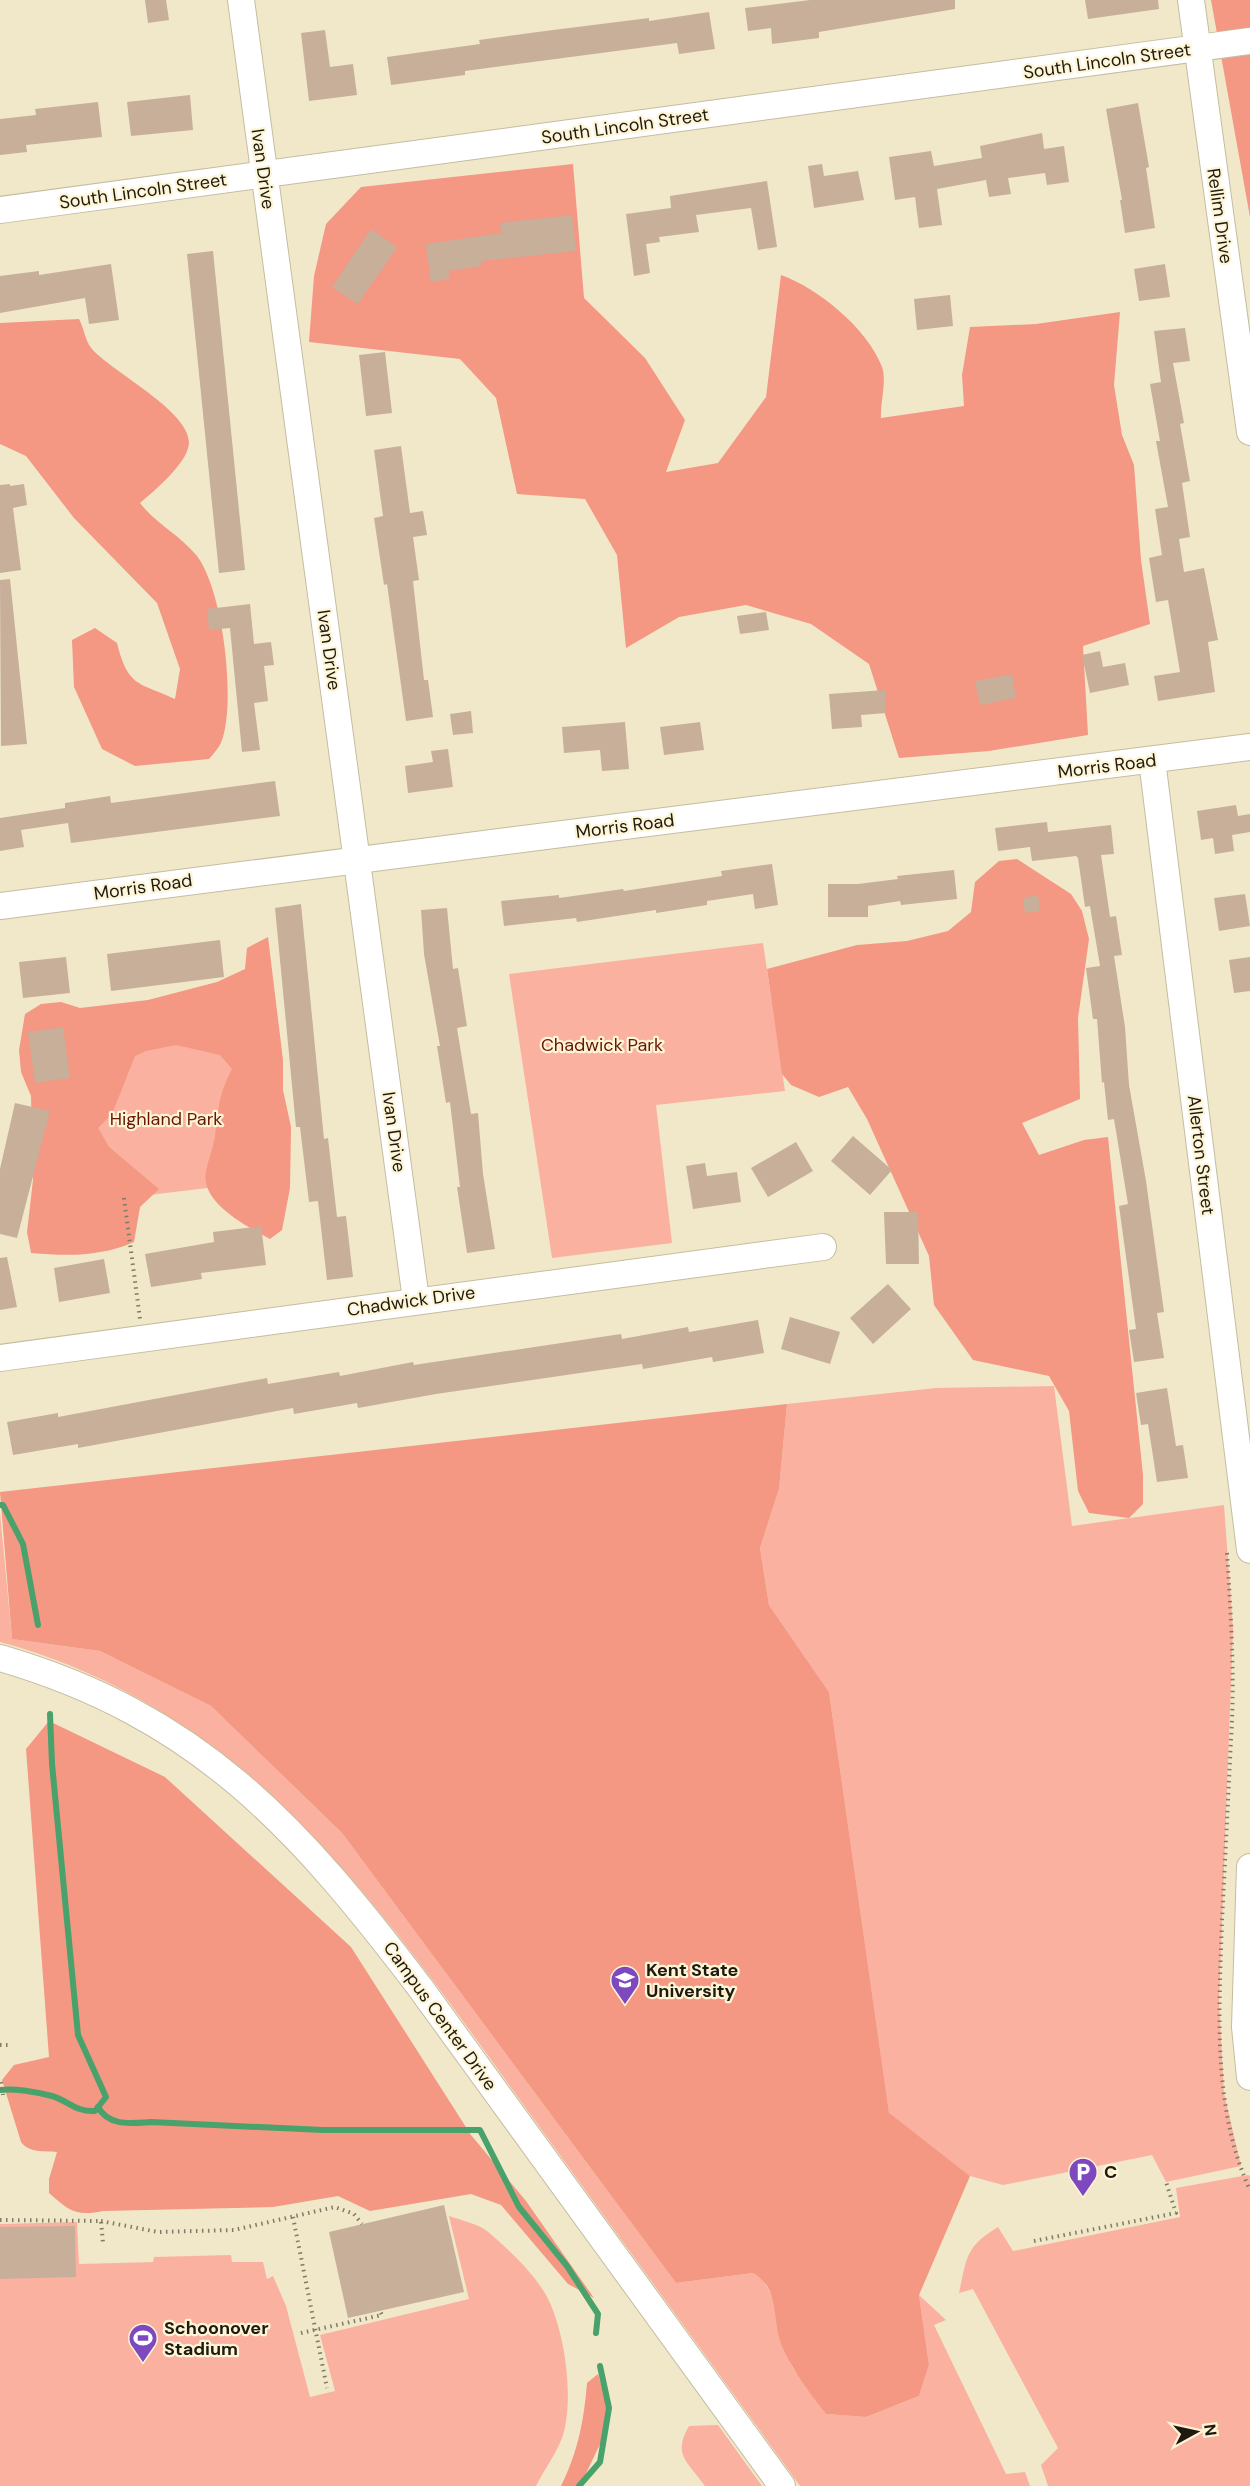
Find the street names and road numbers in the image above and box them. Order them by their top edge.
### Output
street label: South Lincoln Street [1022,37,1192,85]
street label: South Lincoln Street [540,102,710,150]
street label: Ivan Drive [245,127,281,211]
street label: South Lincoln Street [58,167,228,215]
street label: Rellim Drive [1201,167,1239,265]
street label: Ivan Drive [311,608,347,692]
street label: Morris Road [1056,748,1158,784]
street label: Morris Road [574,808,676,844]
street label: Morris Road [92,868,194,906]
street label: Ivan Drive [376,1090,412,1174]
street label: Allerton Street [1182,1094,1220,1216]
street label: Chadwick Drive [345,1280,477,1322]
street label: Campus Center Drive [378,1937,502,2095]

